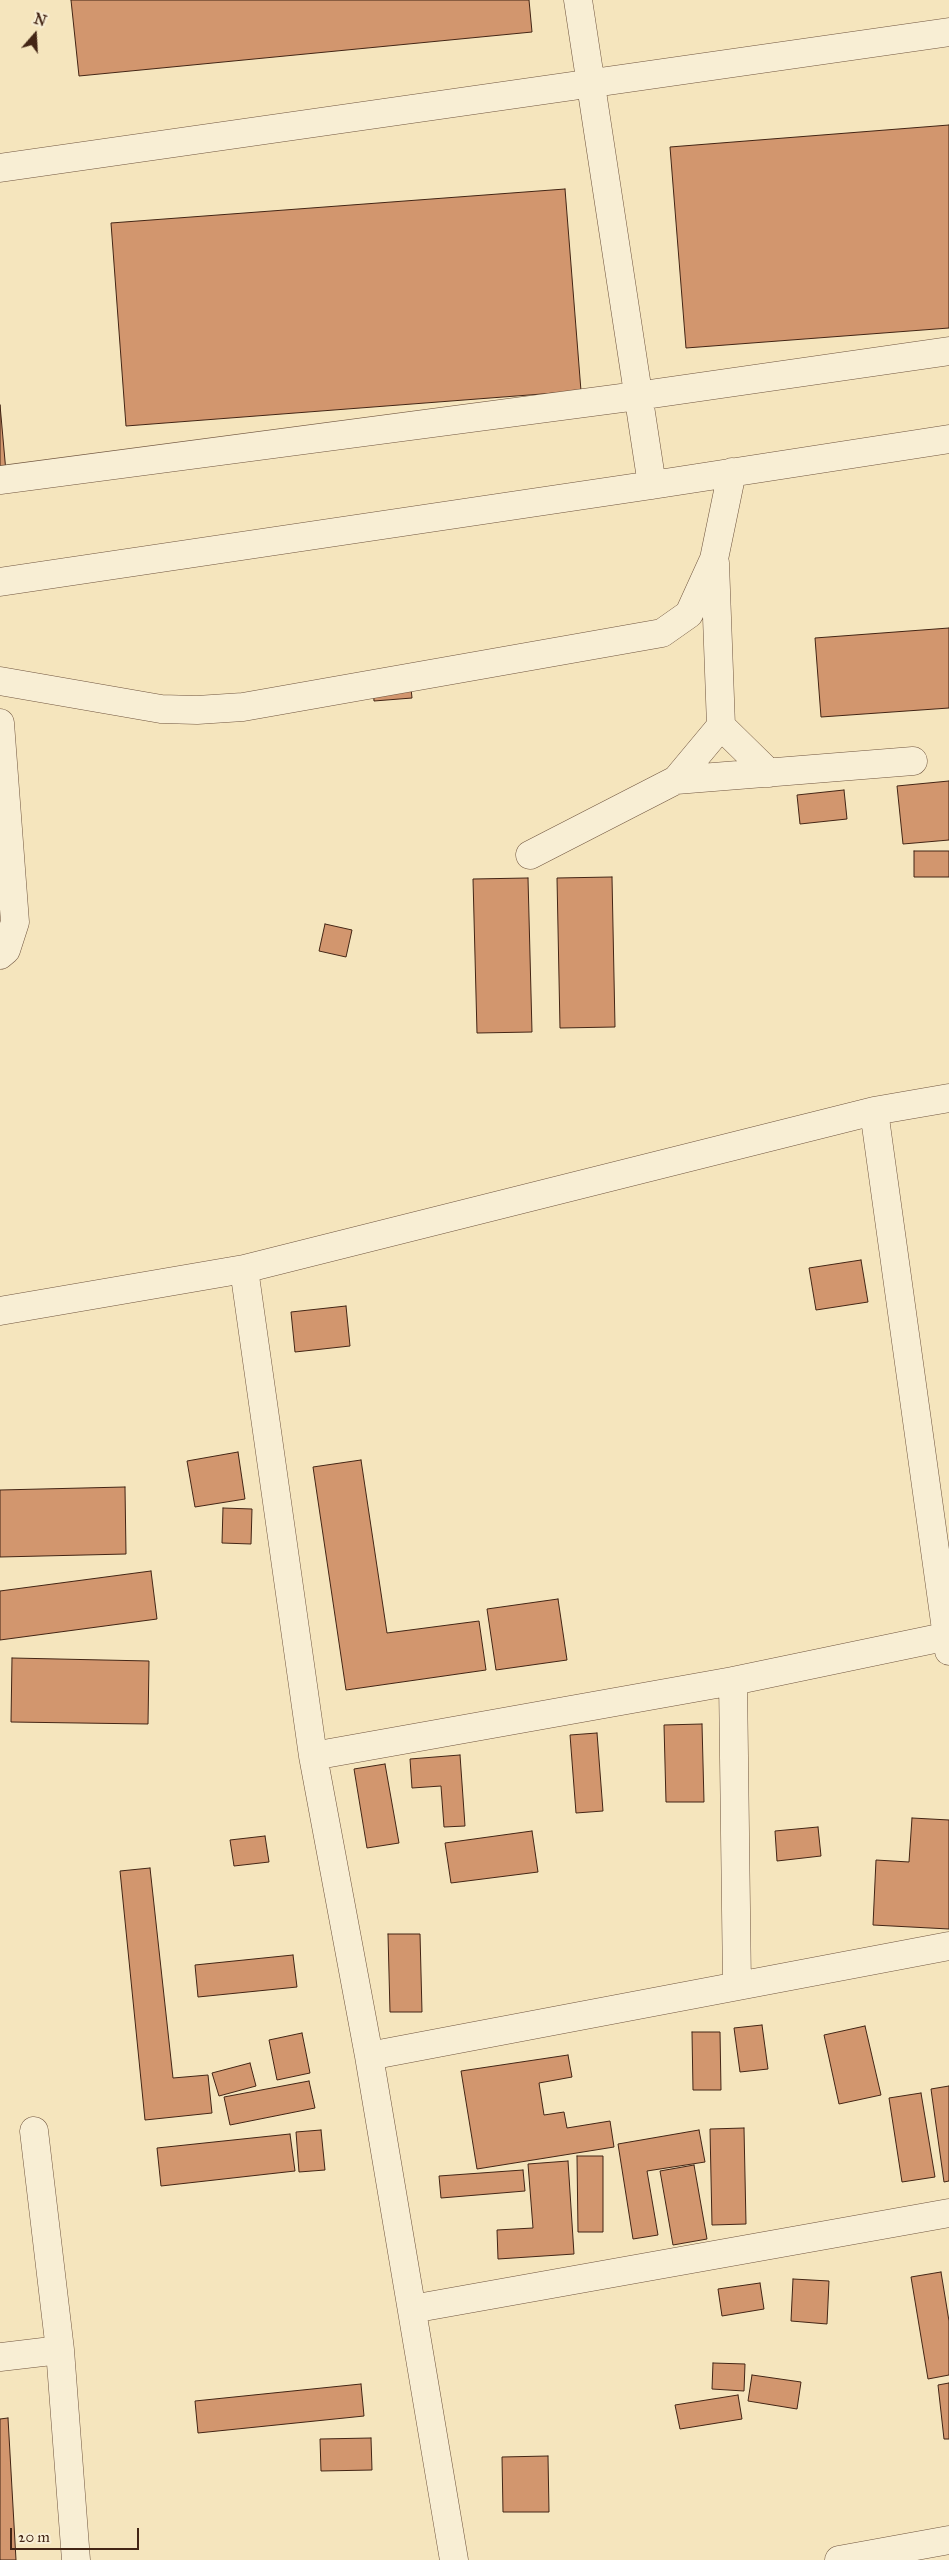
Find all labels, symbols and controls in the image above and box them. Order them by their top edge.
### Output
north arrow [10,10,60,60]
text: N [32,10,48,30]
scale bar [12,2518,141,2550]
text: 20 m [18,2528,50,2546]

